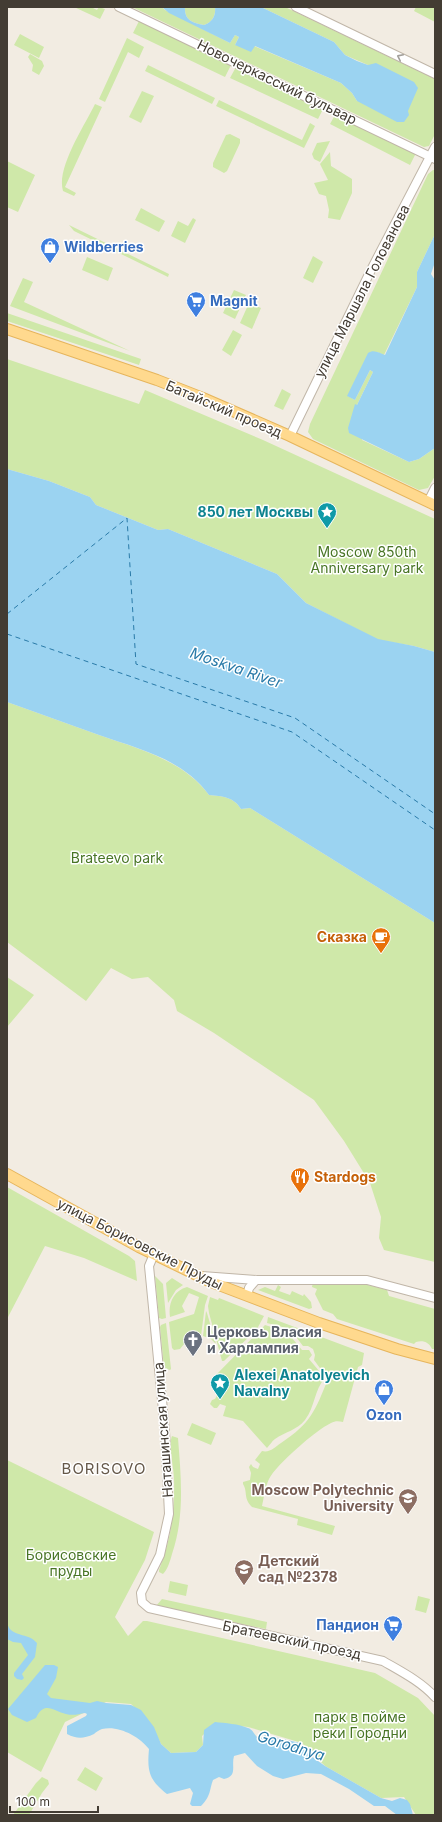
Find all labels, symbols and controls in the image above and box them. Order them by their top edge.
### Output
street label: Новочеркасский бульвар [195,35,360,128]
one-way arrow [397,54,404,62]
street label: улица Маршала Голованова [310,201,413,380]
shop icon: Wildberries [39,236,61,264]
place label: Wildberries [64,238,144,255]
supermarket icon: Magnit [185,290,207,318]
place label: Magnit [210,292,258,309]
street label: Батайский проезд [163,376,285,441]
place icon: 850 лет Москвы [316,501,338,529]
place label: 850 лет Москвы [198,503,313,520]
park label: Moscow 850th Anniversary park [311,543,424,576]
water label: Moskva River [188,643,285,692]
park label: Brateevo park [71,849,164,866]
cafe icon: Сказка [370,926,392,954]
place label: Сказка [317,928,367,945]
restaurant icon: Stardogs [289,1166,311,1194]
place label: Stardogs [314,1168,376,1185]
street label: улица Борисовские Пруды [55,1194,226,1293]
place label: Церковь Власия и Харлампия [207,1323,322,1356]
church icon: Церковь Власия и Харлампия [182,1329,204,1357]
street label: Наташинская улица [149,1362,176,1498]
place label: Alexei Anatolyevich Navalny [234,1366,370,1399]
place icon: Alexei Anatolyevich Navalny [209,1372,231,1400]
shop icon: Ozon [373,1378,395,1406]
place label: Ozon [366,1406,402,1423]
district label: BORISOVO [62,1459,146,1478]
place label: Moscow Polytechnic University [252,1481,395,1514]
school or university icon: Moscow Polytechnic University [397,1487,419,1515]
park label: Борисовские пруды [26,1546,116,1579]
place label: Детский сад №2378 [258,1552,338,1585]
school or university icon: Детский сад №2378 [233,1558,255,1586]
supermarket icon: Пандион [382,1614,404,1642]
place label: Пандион [316,1616,379,1633]
street label: Братеевский проезд [221,1617,363,1663]
park label: парк в пойме реки Городни [313,1708,407,1741]
water label: Gorodnya [255,1726,327,1765]
scale bar [10,1788,98,1814]
text: 100 m [16,1794,50,1809]

